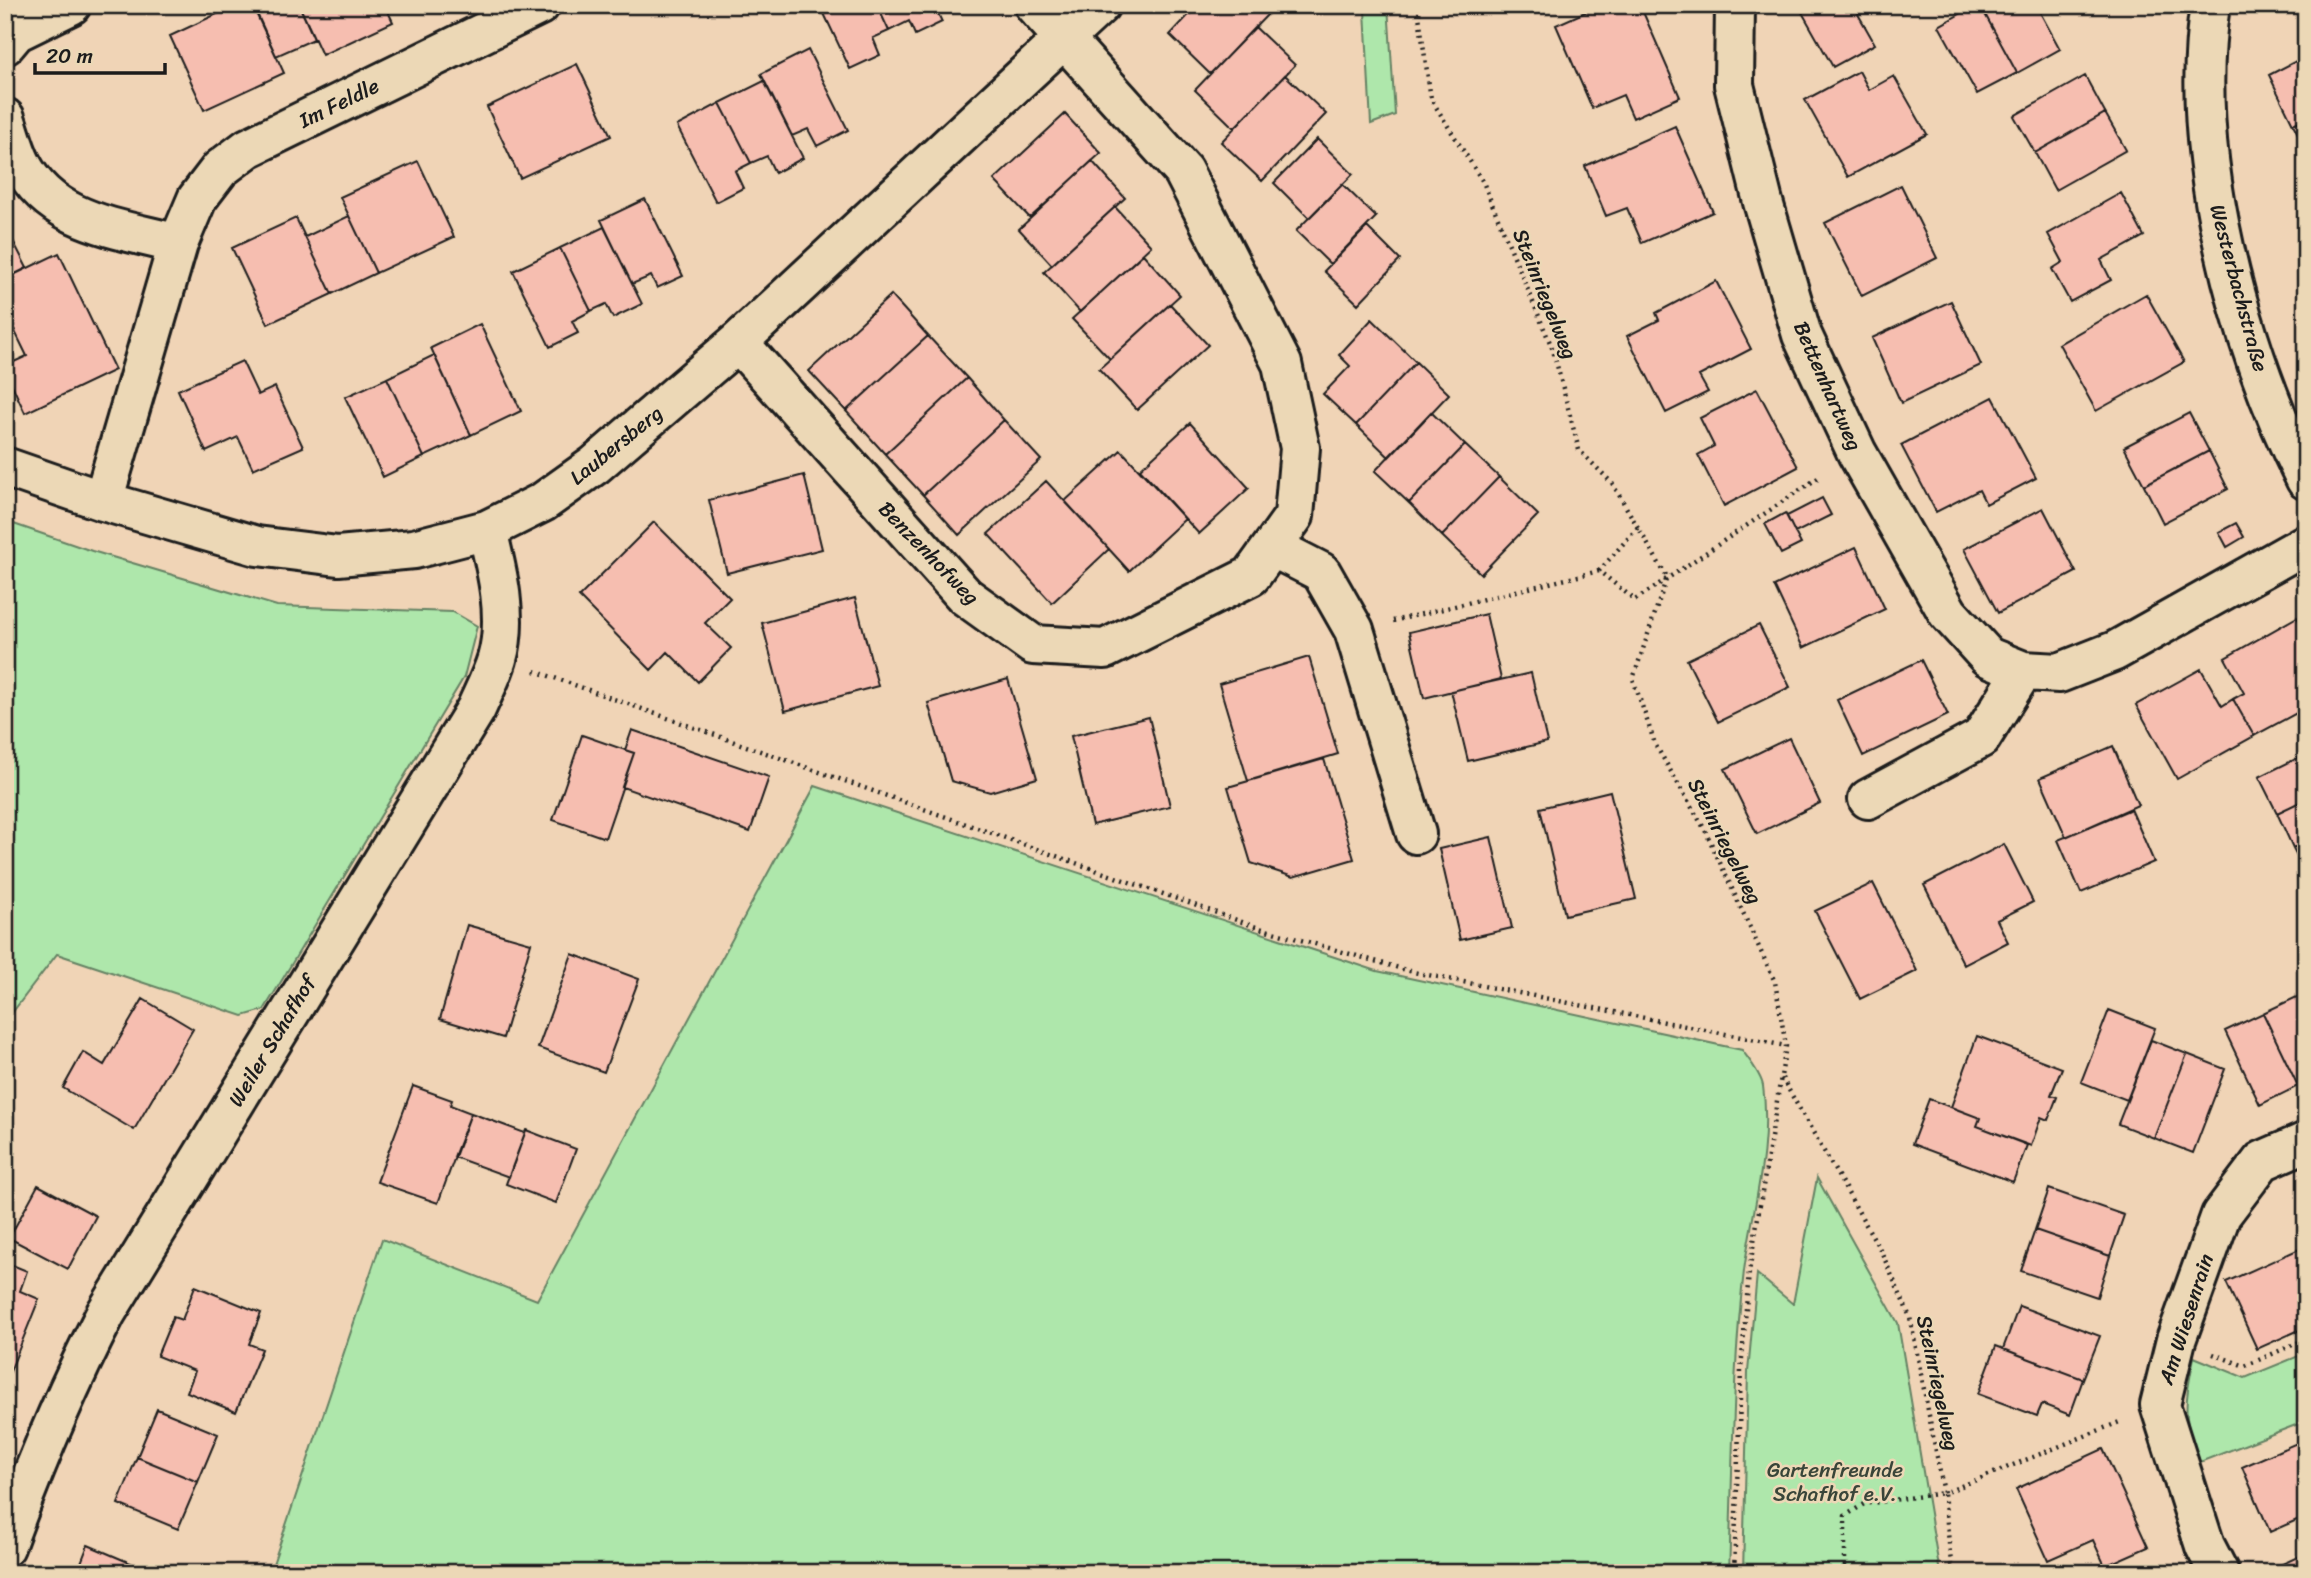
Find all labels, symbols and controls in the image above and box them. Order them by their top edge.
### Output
scale bar [35,32,164,76]
text: 20 m [46,37,93,75]
street label: Im Feldle [291,67,386,139]
street label: Westerbachstraße [2198,200,2280,376]
street label: Steinriegelweg [1502,223,1589,365]
street label: Bettenhartweg [1782,315,1874,457]
street label: Laubersberg [561,395,671,495]
street label: Benzenhofweg [869,492,989,615]
street label: Steinriegelweg [1677,771,1773,911]
street label: Weiler Schafhof [218,965,328,1114]
street label: Am Wiesenrain [2147,1249,2225,1390]
street label: Steinriegelweg [1905,1312,1971,1455]
park label: Gartenfreunde Schafhof e.V. [1767,1451,1903,1513]

